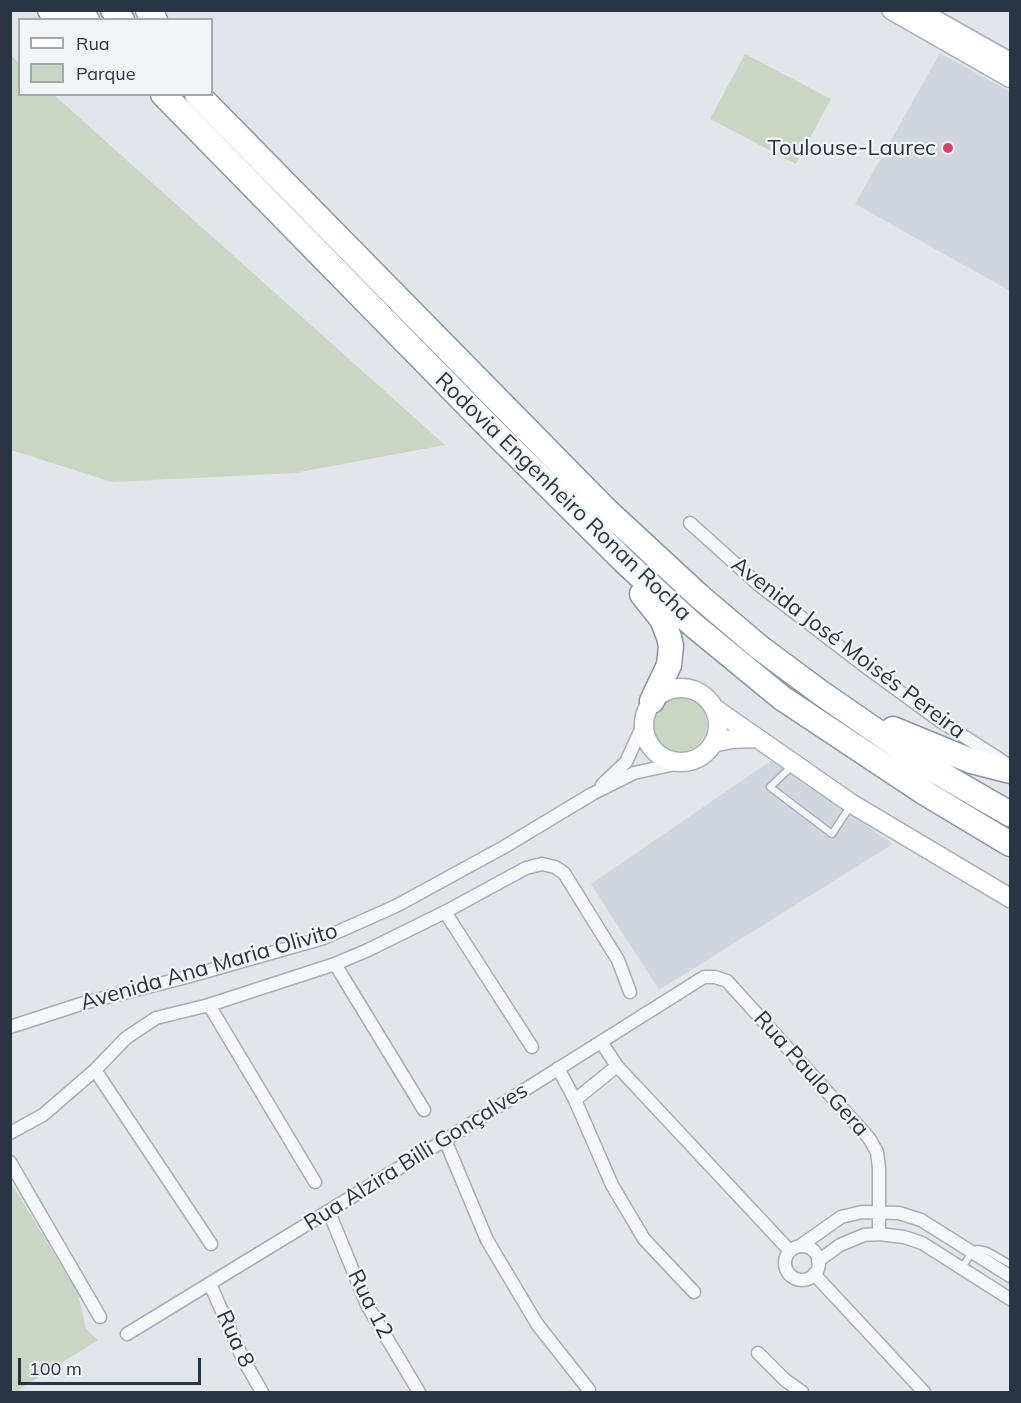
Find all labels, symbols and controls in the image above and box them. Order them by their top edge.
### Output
legend [18,18,213,96]
text: Rua [76,32,110,55]
text: Parque [76,62,135,85]
place label: Toulouse-Laurec [768,135,936,161]
marker: Toulouse-Laurec [941,141,955,155]
street label: Rodovia Engenheiro Ronan Rocha [429,367,697,627]
street label: Avenida José Moisés Pereira [726,551,970,745]
street label: Avenida Ana Maria Olivito [77,918,341,1016]
street label: Rua Paulo Gera [748,1006,874,1142]
street label: Rua Alzira Billi Gonçalves [299,1077,533,1237]
street label: Rua 12 [342,1265,398,1343]
street label: Rua 8 [210,1306,260,1372]
scale bar [21,1346,204,1384]
text: 100 m [29,1357,82,1380]

